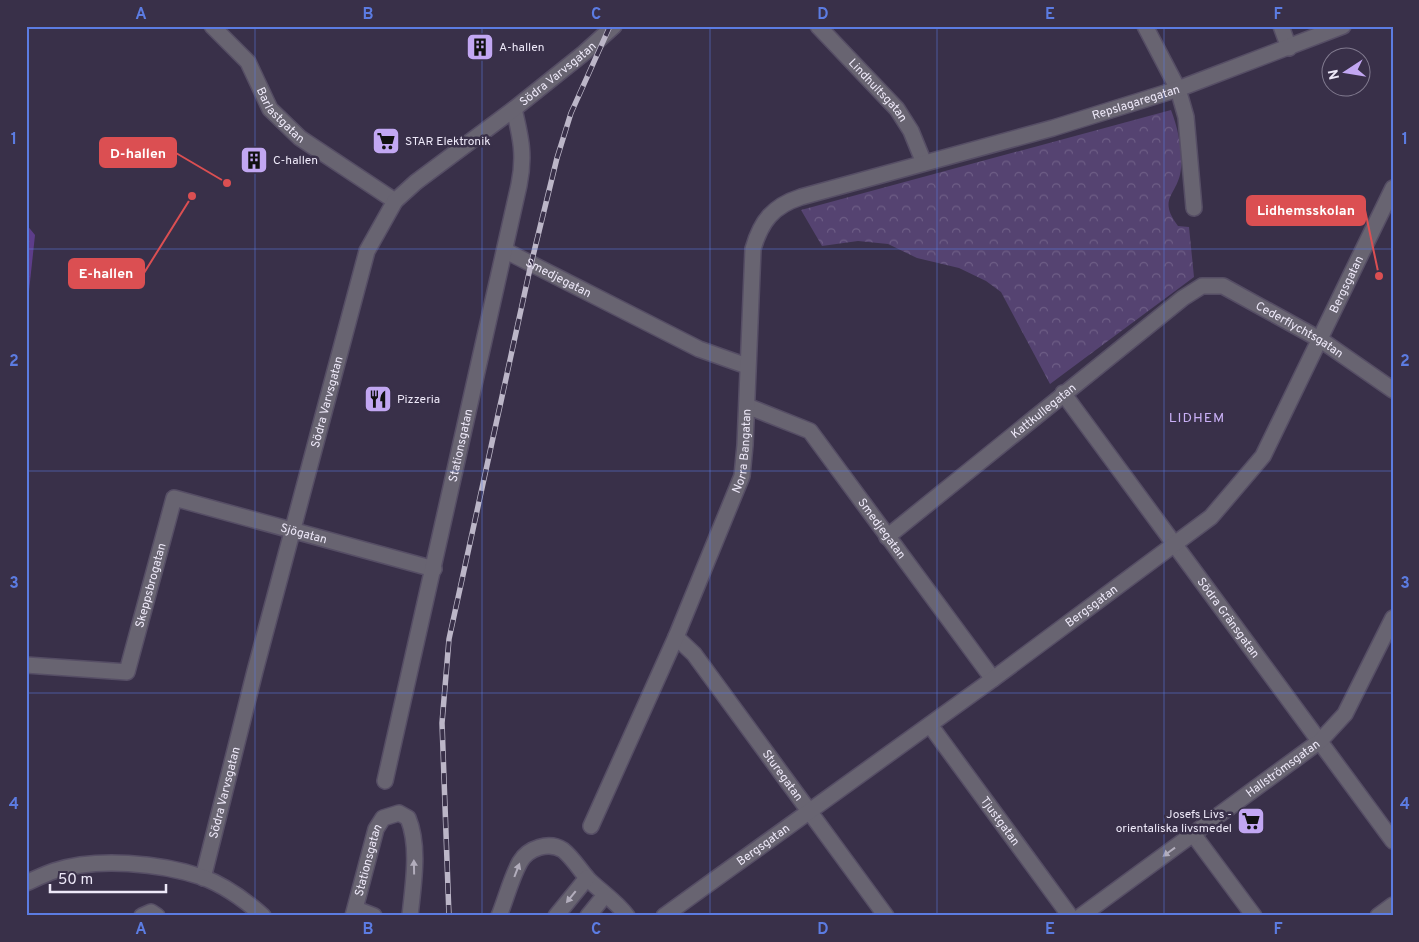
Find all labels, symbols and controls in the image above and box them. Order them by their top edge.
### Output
text: A [135,5,147,25]
text: B [362,5,374,25]
text: C [591,5,601,25]
text: D [817,5,829,25]
text: E [1045,5,1055,25]
text: F [1273,5,1283,25]
building icon: A-hallen [465,32,495,62]
street label: Södra Varvsgatan [517,39,600,110]
place label: A-hallen [499,40,545,56]
north arrow [1322,48,1372,98]
street label: Lindhultsgatan [844,56,910,125]
text: N [1325,68,1344,81]
street label: Repslagaregatan [1090,82,1182,124]
street label: Barlastgatan [252,85,307,148]
supermarket icon: STAR Elektronik [371,126,401,156]
text: 1 [11,130,17,150]
text: 1 [1402,130,1408,150]
place label: STAR Elektronik [405,134,491,150]
callout: D-hallen [100,138,176,167]
building icon: C-hallen [239,145,269,175]
text: D-hallen [110,146,166,163]
place label: C-hallen [273,153,318,169]
callout: Lidhemsskolan [1247,196,1365,225]
text: Lidhemsskolan [1257,203,1355,220]
street label: Bergsgatan [1326,253,1368,316]
street label: Smedjegatan [523,255,594,302]
callout: E-hallen [69,259,144,288]
text: E-hallen [79,266,133,283]
street label: Cederflychtsgatan [1252,298,1346,362]
text: 2 [9,352,19,372]
text: 2 [1400,352,1410,372]
street label: Södra Varvsgatan [308,355,348,450]
street label: Kattkullegatan [1008,380,1080,443]
restaurant icon: Pizzeria [363,384,393,414]
place label: Pizzeria [397,392,440,408]
street label: Stationsgatan [445,407,477,484]
street label: Norra Bangatan [729,408,755,496]
district label: LIDHEM [1169,410,1225,427]
street label: Smedjegatan [853,496,909,563]
street label: Sjögatan [278,520,329,548]
street label: Skeppsbrogatan [132,541,170,630]
text: 3 [9,574,19,594]
text: 3 [1400,574,1410,594]
street label: Södra Gränsgatan [1193,575,1263,662]
street label: Bergsgatan [1062,582,1122,632]
street label: Hallströmsgatan [1243,737,1324,802]
street label: Södra Varvsgatan [206,745,245,841]
street label: Sturegatan [758,747,806,805]
street label: Tjustgatan [976,794,1023,849]
text: 4 [9,795,19,815]
text: 4 [1400,795,1410,815]
supermarket icon: Josefs Livs - orientaliska livsmedel [1236,806,1266,836]
place label: Josefs Livs - orientaliska livsmedel [1116,807,1232,837]
street label: Stationsgatan [352,821,386,898]
street label: Bergsgatan [734,821,793,870]
one-way arrow [1163,846,1176,857]
one-way arrow [409,859,417,875]
scale bar [50,862,166,894]
one-way arrow [513,863,521,877]
text: 50 m [58,871,93,890]
one-way arrow [566,890,577,903]
text: A [135,920,147,940]
text: B [362,920,374,940]
text: C [591,920,601,940]
text: D [817,920,829,940]
text: E [1045,920,1055,940]
text: F [1273,920,1283,940]

